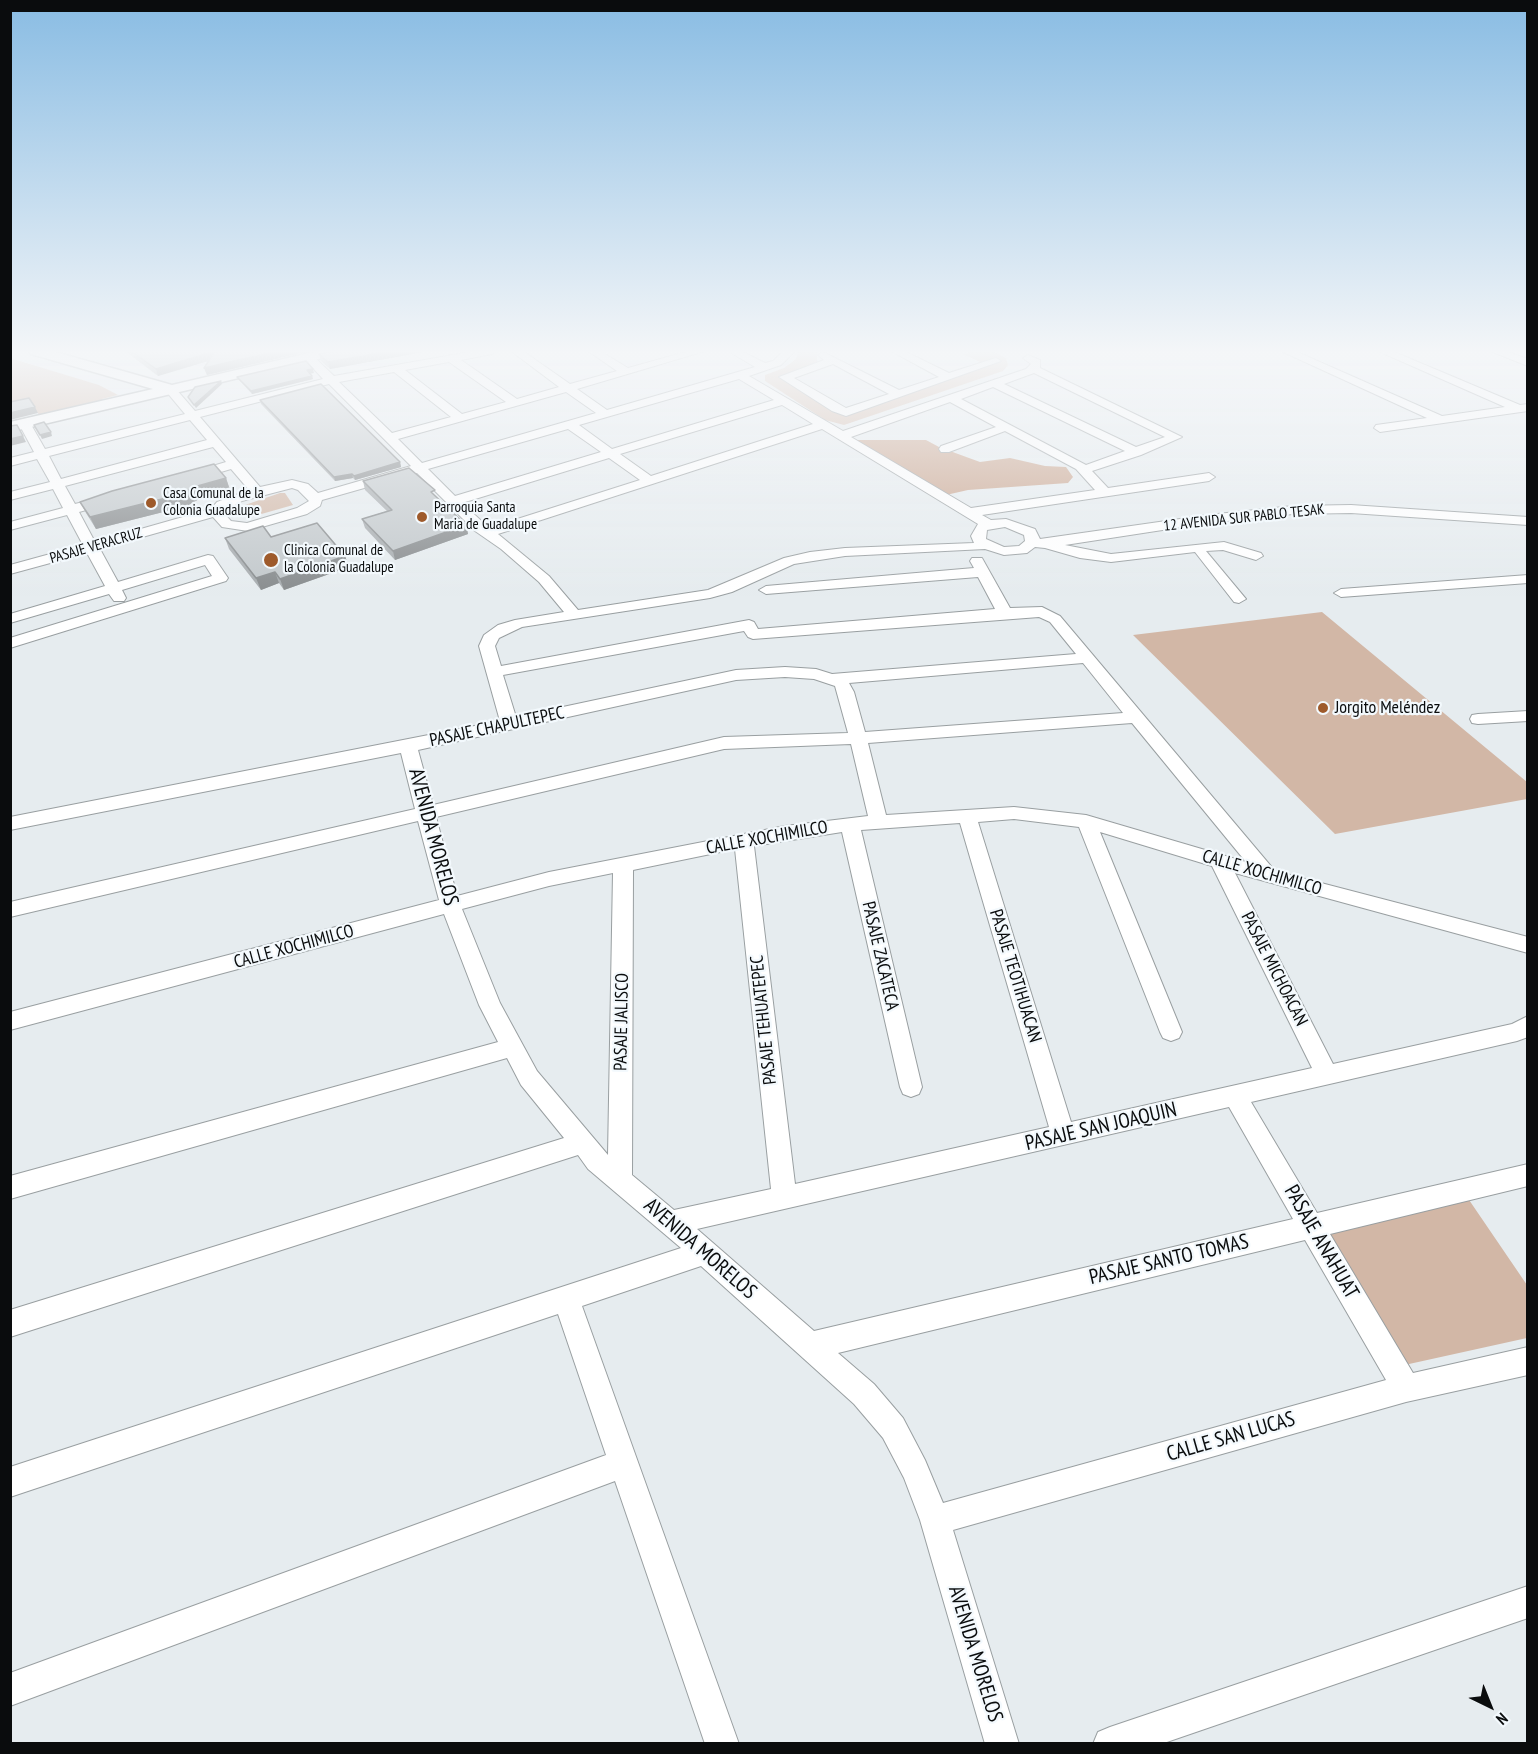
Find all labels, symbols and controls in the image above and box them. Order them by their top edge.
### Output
place label: Casa Comunal de la Colonia Guadalupe [163,485,264,520]
marker: Casa Comunal de la Colonia Guadalupe [144,496,158,510]
place label: Parroquia Santa Maria de Guadalupe [434,499,537,534]
street label: 12 AVENIDA SUR PABLO TESAK [1163,501,1325,535]
marker: Parroquia Santa Maria de Guadalupe [415,510,429,524]
street label: PASAJE VERACRUZ [48,524,144,568]
place label: Clinica Comunal de la Colonia Guadalupe [284,542,394,577]
marker: Clinica Comunal de la Colonia Guadalupe [262,551,280,569]
place label: Jorgito Meléndez [1335,697,1440,719]
marker: Jorgito Meléndez [1316,701,1330,715]
street label: PASAJE CHAPULTEPEC [428,702,566,752]
street label: AVENIDA MORELOS [403,766,463,908]
street label: CALLE XOCHIMILCO [704,817,830,859]
street label: CALLE XOCHIMILCO [1200,846,1324,900]
street label: PASAJE ZACATECA [857,900,903,1012]
street label: PASAJE TEOTIHUACAN [984,907,1046,1045]
street label: PASAJE MICHOACAN [1236,908,1312,1030]
street label: CALLE XOCHIMILCO [232,921,356,973]
street label: PASAJE TEHUATEPEC [746,954,782,1086]
street label: PASAJE JALISCO [610,973,634,1071]
street label: PASAJE SAN JOAQUIN [1023,1097,1179,1157]
street label: PASAJE ANAHUAT [1278,1181,1364,1303]
street label: AVENIDA MORELOS [639,1193,761,1305]
street label: PASAJE SANTO TOMAS [1087,1229,1251,1291]
street label: CALLE SAN LUCAS [1164,1407,1298,1467]
street label: AVENIDA MORELOS [942,1583,1008,1725]
north arrow [1460,1676,1520,1736]
text: N [1492,1709,1512,1729]

